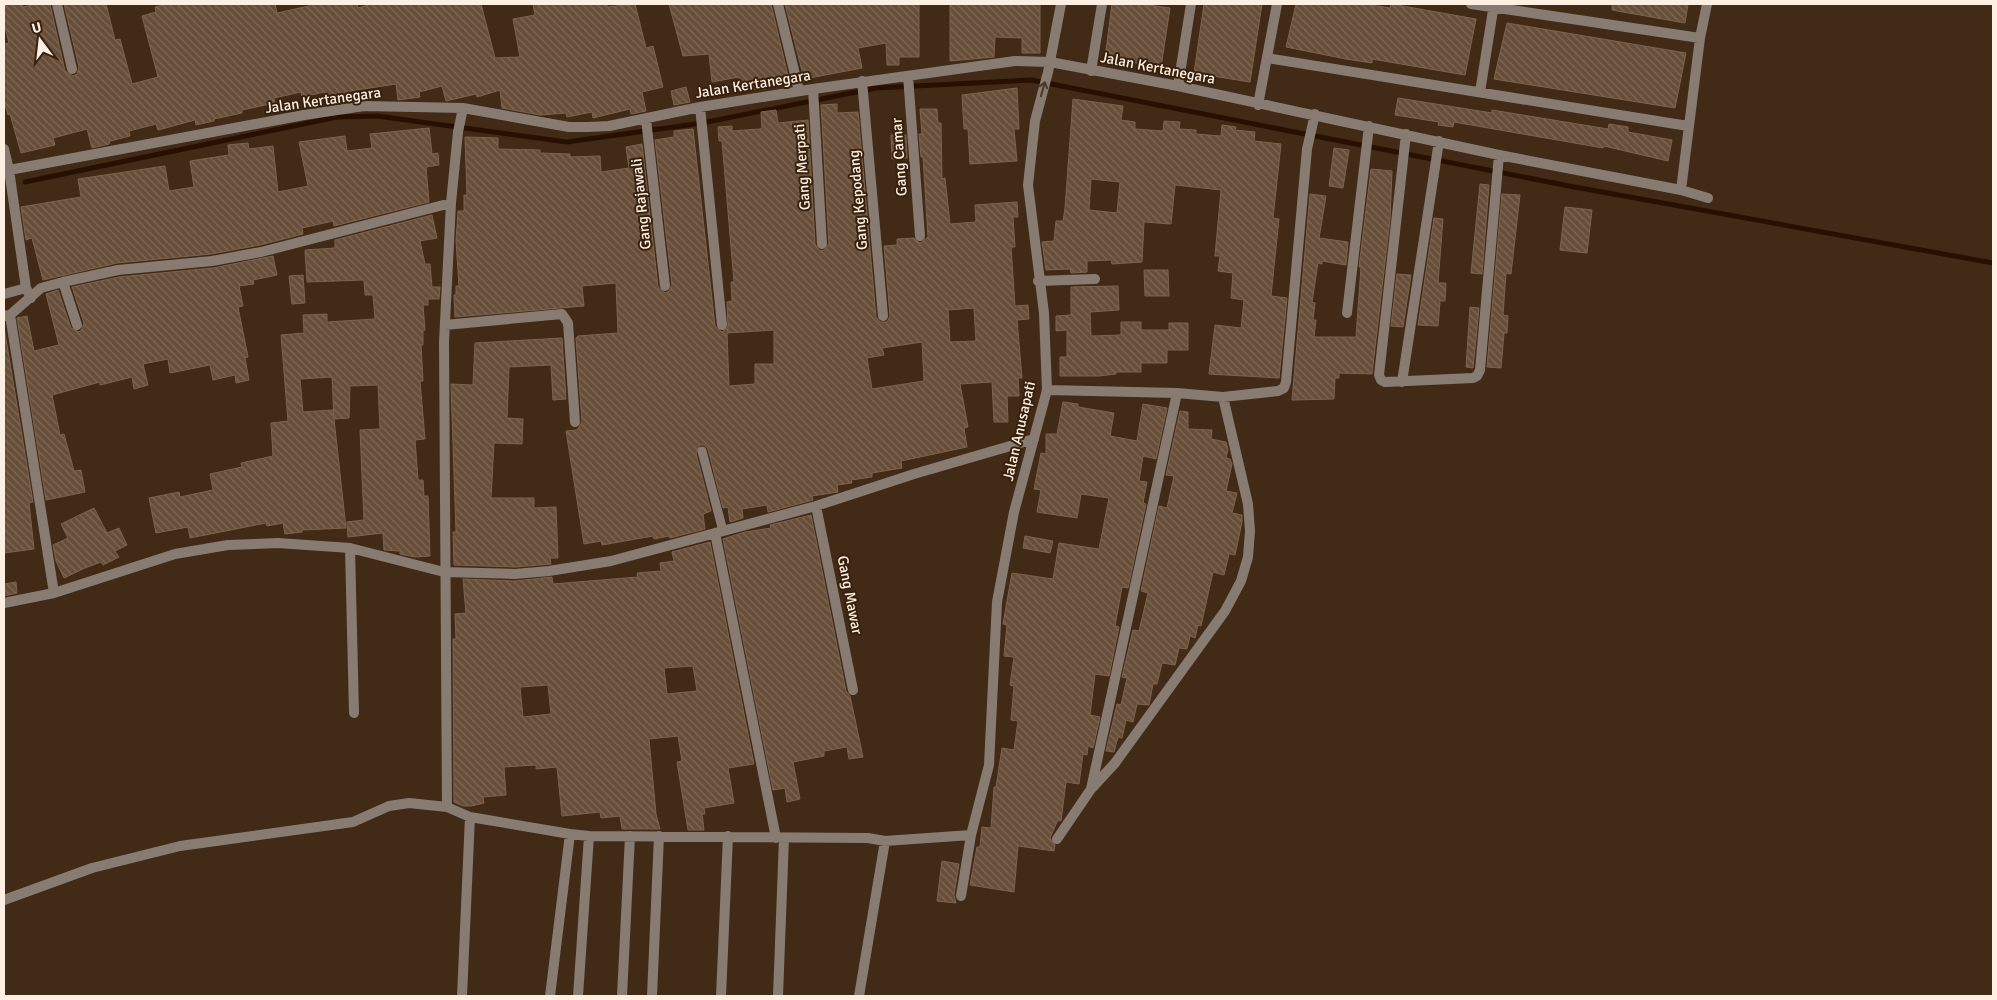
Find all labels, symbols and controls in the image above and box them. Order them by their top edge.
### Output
north arrow [15,15,65,65]
text: U [30,18,44,37]
street label: Jalan Kertanegara [1099,48,1217,88]
street label: Jalan Kertanegara [694,66,812,102]
one-way arrow [1038,82,1048,98]
street label: Jalan Kertanegara [264,83,382,117]
street label: Gang Camar [887,117,911,197]
street label: Gang Merpati [790,123,814,211]
street label: Gang Kepodang [845,149,871,251]
street label: Gang Rajawali [627,158,655,250]
street label: Jalan Anusapati [999,379,1039,483]
street label: Gang Mawar [834,554,867,636]

